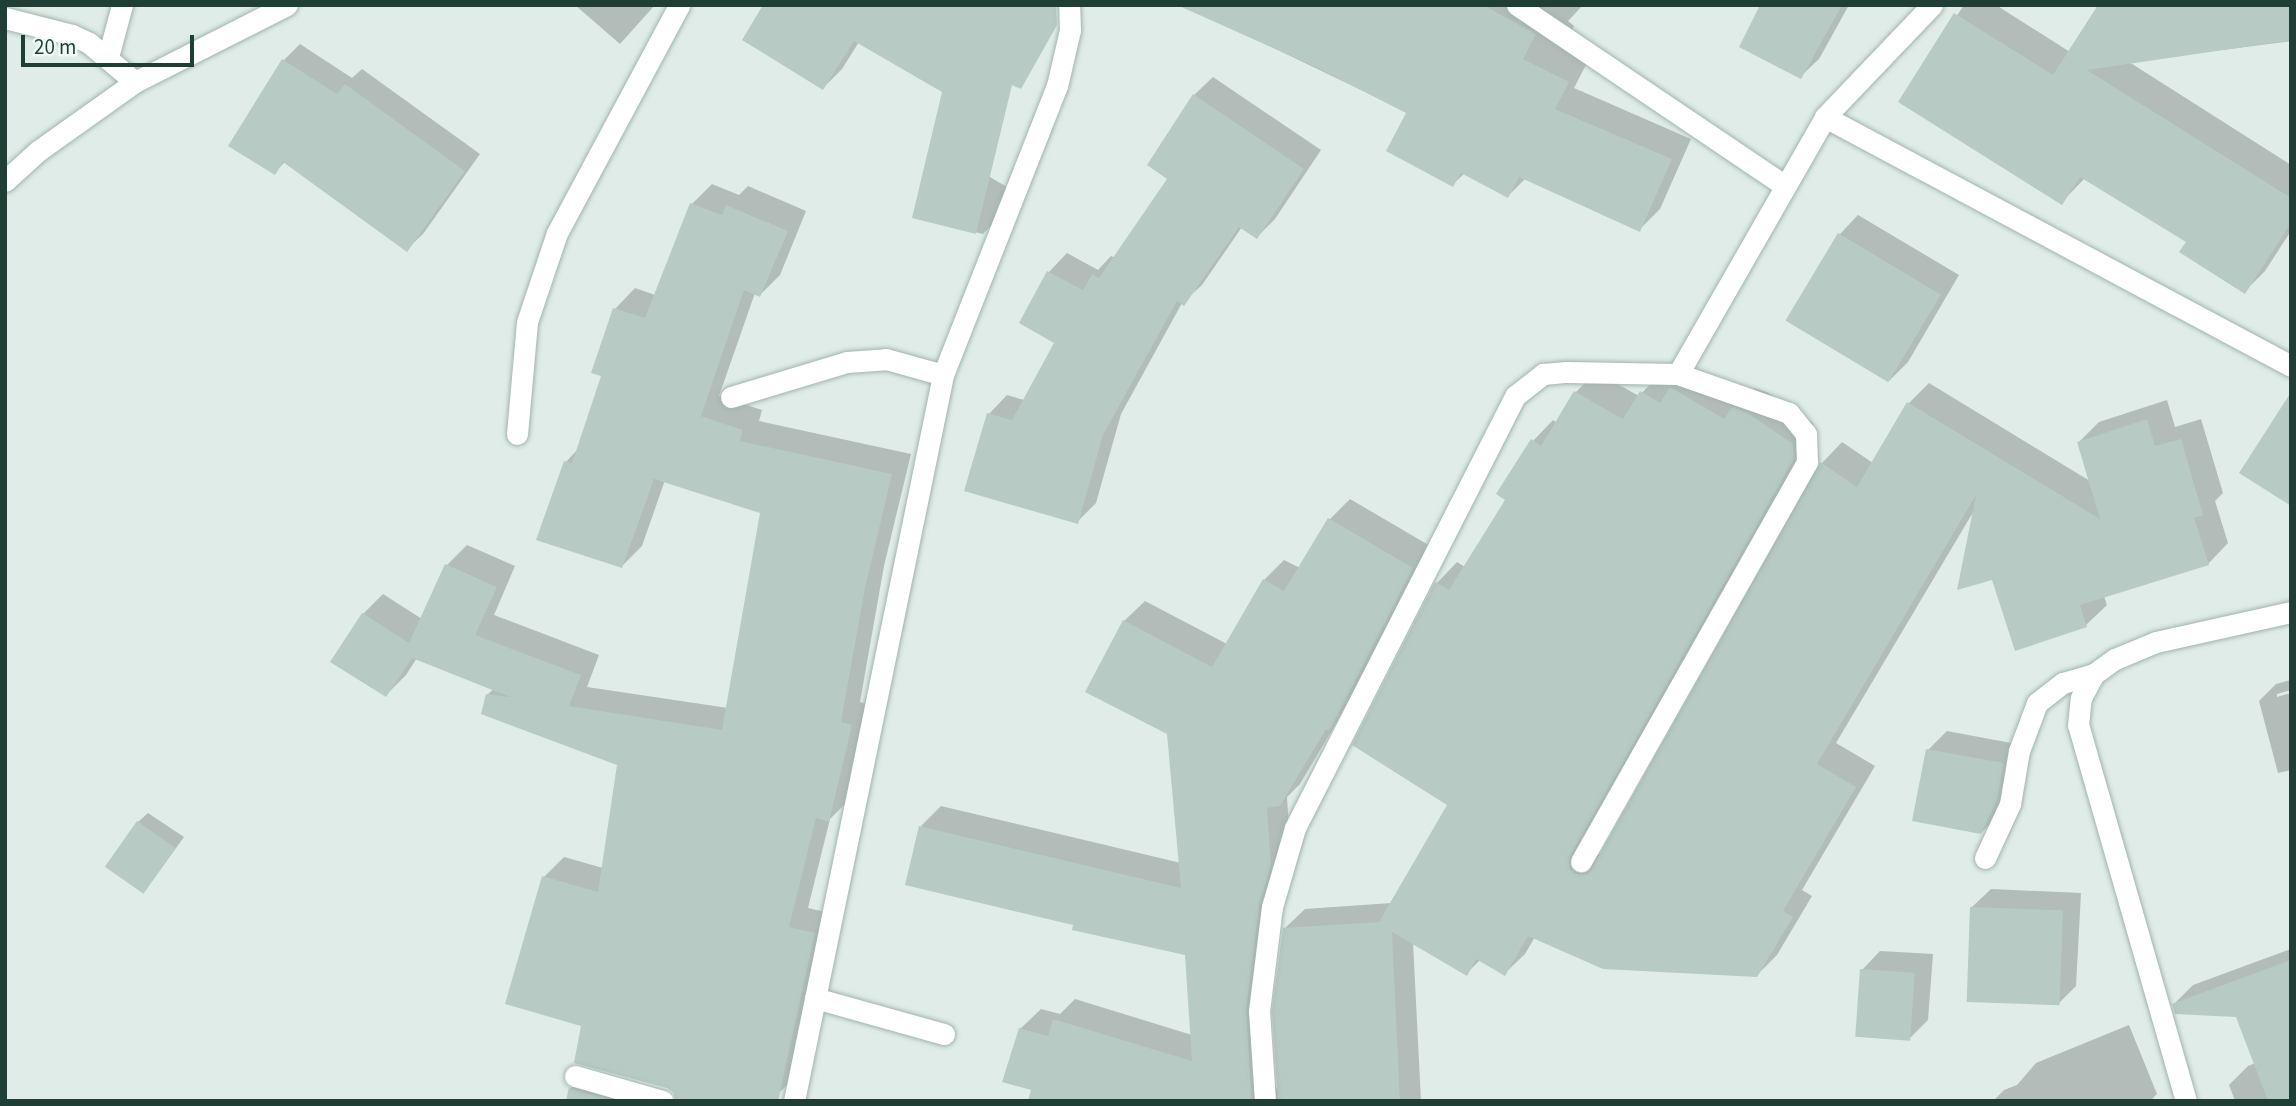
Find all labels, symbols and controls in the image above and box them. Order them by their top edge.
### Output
scale bar [24,21,198,65]
text: 20 m [34,32,76,62]

